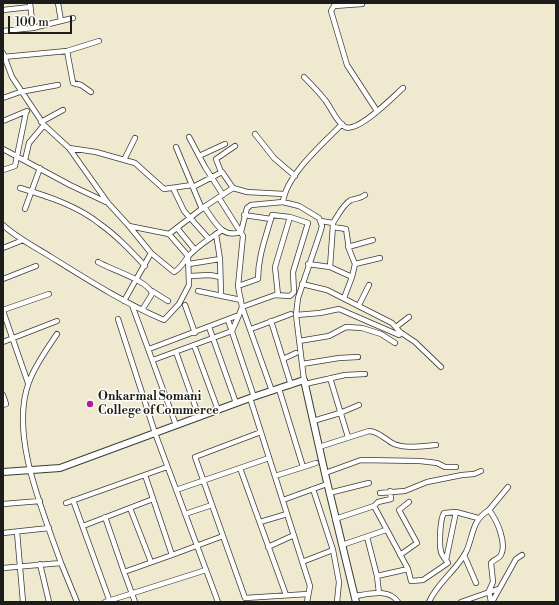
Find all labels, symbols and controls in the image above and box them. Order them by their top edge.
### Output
scale bar [10,8,74,34]
text: 100 m [15,15,49,30]
place label: Onkarmal Somani College of Commerce [98,390,219,418]
marker: Onkarmal Somani College of Commerce [85,399,95,409]

